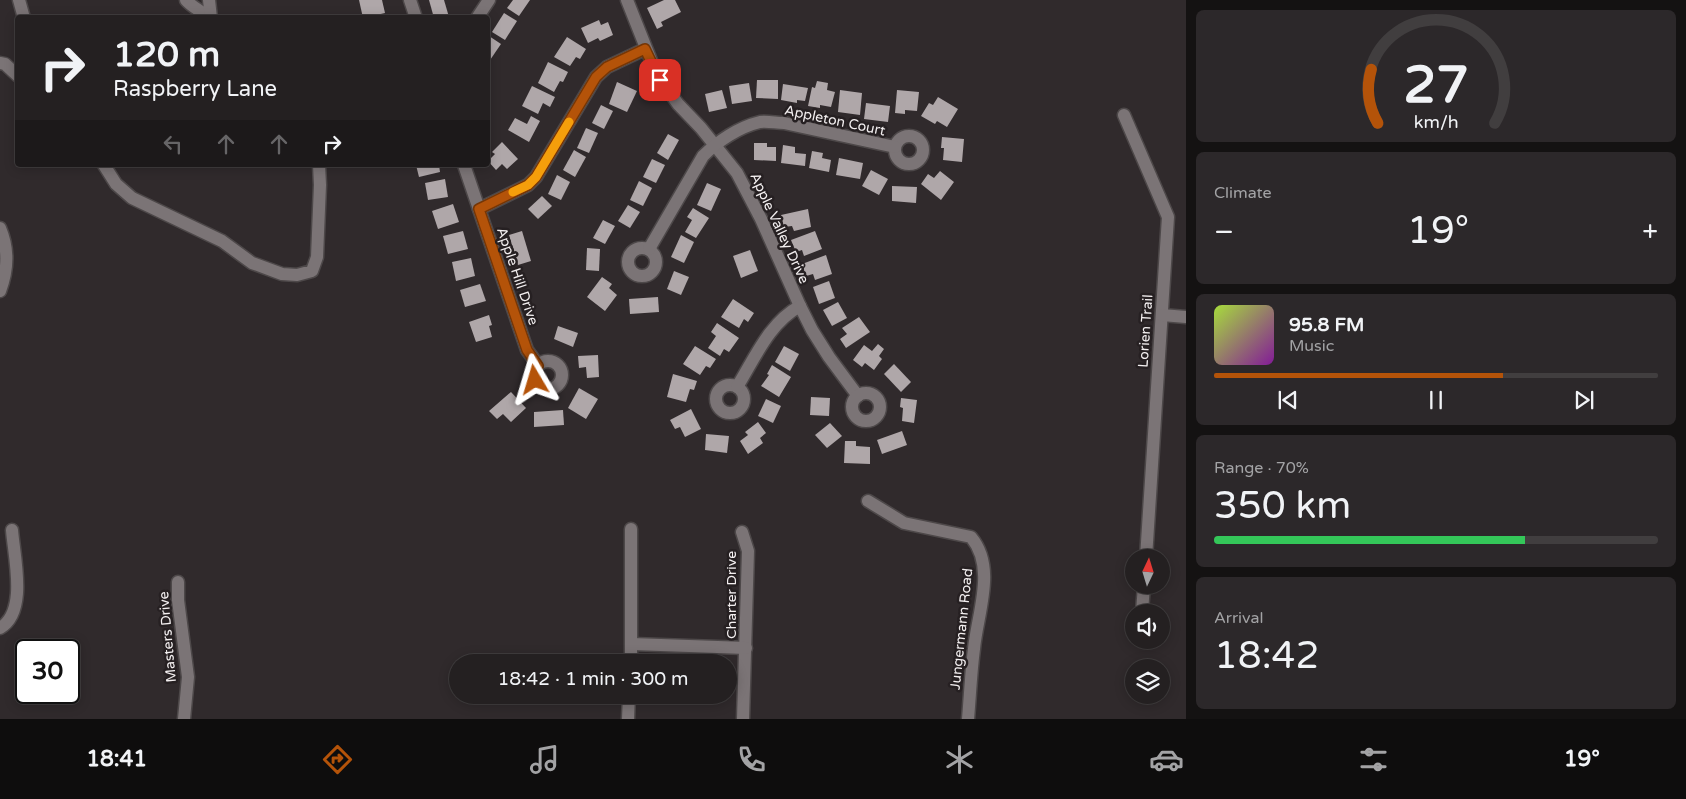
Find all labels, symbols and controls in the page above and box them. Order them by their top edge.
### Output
text: 120 m [113,34,220,76]
icon: right [30,35,95,100]
text: 27 [1403,54,1469,117]
pin [639,59,681,101]
icon: arrive [646,66,674,94]
text: Raspberry Lane [113,76,277,102]
street label: Appleton Court [783,102,887,140]
text: km/h [1414,112,1458,133]
icon: left [159,130,187,158]
icon: ahead [212,130,240,158]
icon: ahead [265,130,293,158]
icon: right [318,130,346,158]
street label: Apple Valley Drive [746,170,813,286]
text: Climate [1214,183,1272,203]
text: 19° [1407,208,1469,254]
text: − [1214,215,1234,249]
text: + [1642,215,1658,249]
street label: Apple Hill Drive [493,225,542,327]
street label: Lorien Trail [1134,294,1157,368]
text: 95.8 FM [1289,314,1364,336]
text: Music [1289,336,1334,356]
position arrow [508,353,560,405]
icon: previous [1274,386,1302,414]
icon: pause [1422,386,1450,414]
icon: next [1570,386,1598,414]
text: Range · 70% [1214,458,1309,478]
text: 350 km [1214,483,1351,529]
north arrow [1125,549,1170,594]
map controls [1125,549,1170,704]
street label: Charter Drive [723,551,740,639]
street label: Jungermann Road [947,567,976,691]
street label: Masters Drive [155,591,180,683]
button: sound [1125,604,1170,649]
text: Arrival [1214,608,1263,628]
text: 18:42 [1214,633,1319,679]
speed limit sign: 30 [15,639,80,704]
button: layers [1125,659,1170,704]
text: 18:42 · 1 min · 300 m [497,668,689,690]
icon: directions [320,742,355,777]
icon: music [527,742,562,777]
icon: phone [734,742,769,777]
icon: climate [942,742,977,777]
icon: car [1149,742,1184,777]
icon: filters [1356,742,1391,777]
text: 18:41 [86,746,147,772]
text: 19° [1564,746,1600,772]

